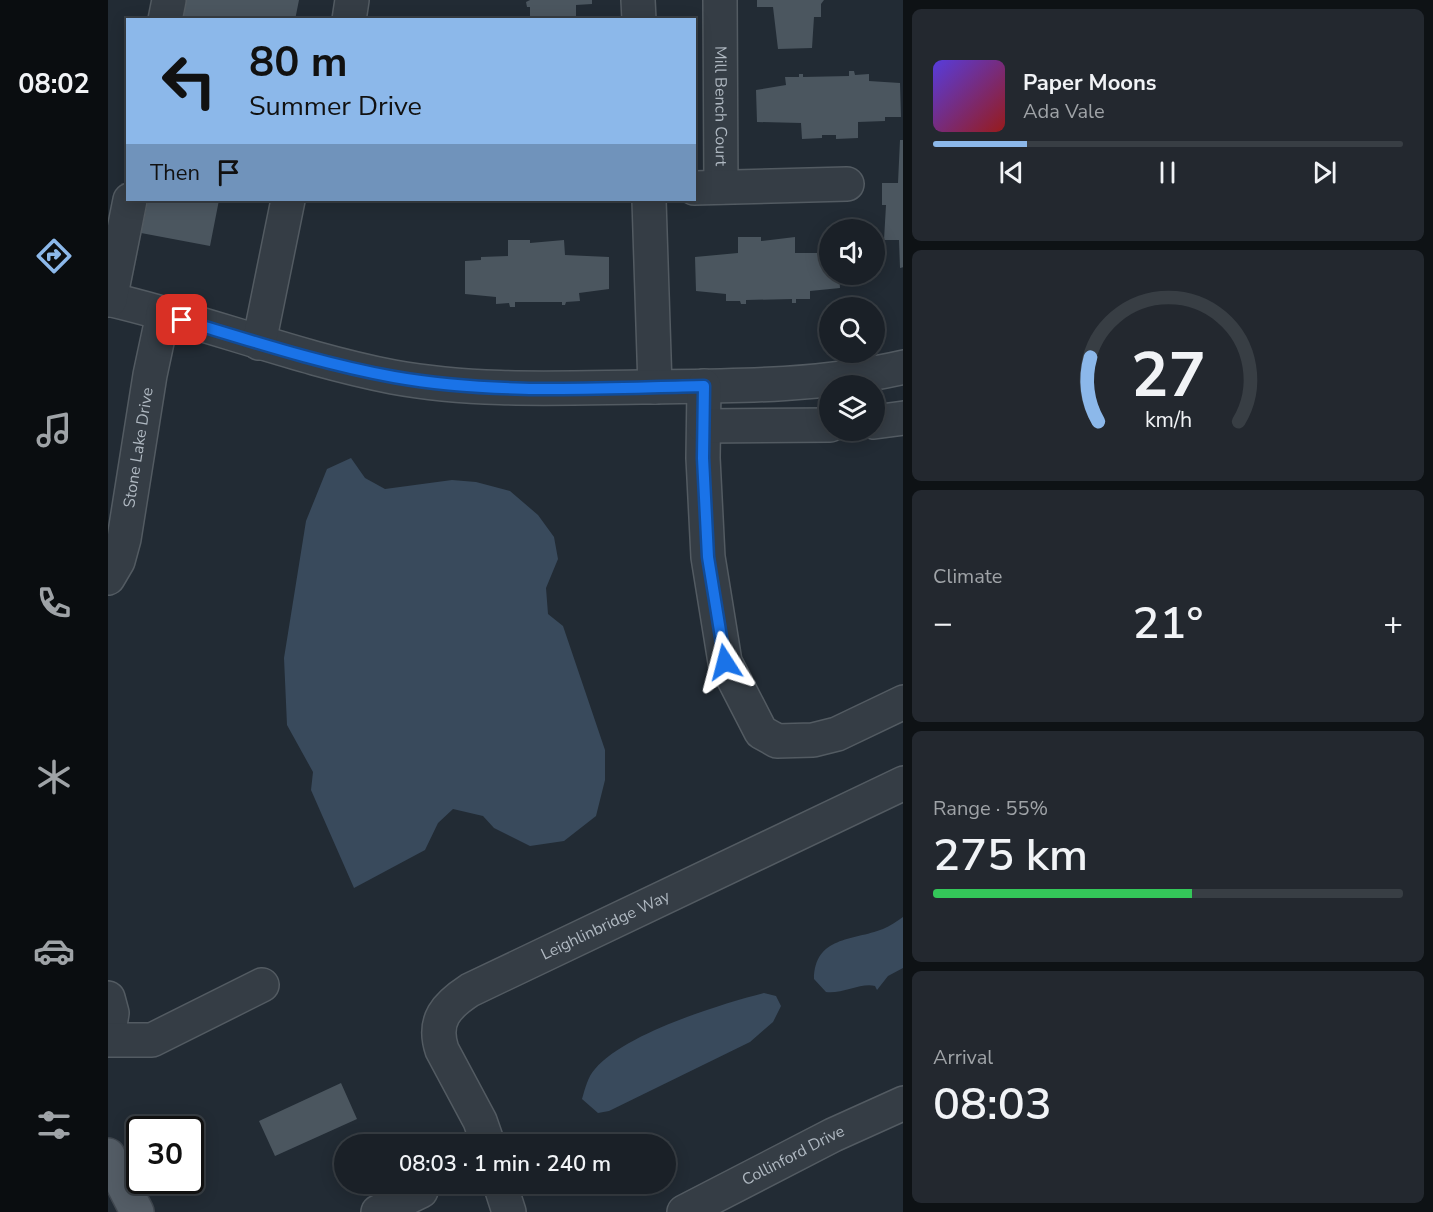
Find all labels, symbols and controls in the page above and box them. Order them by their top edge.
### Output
text: 80 m [249,34,348,91]
icon: left [150,42,228,120]
street label: Mill Bench Court [709,46,732,166]
text: 08:02 [18,66,90,103]
text: Paper Moons [1023,68,1157,98]
text: Summer Drive [249,88,422,125]
text: Ada Vale [1023,98,1105,125]
icon: arrive [212,156,245,189]
icon: previous [995,156,1028,189]
icon: pause [1151,156,1184,189]
icon: next [1308,156,1341,189]
text: Then [150,158,200,188]
map controls [819,219,885,441]
button: sound [819,219,885,285]
icon: directions [33,235,75,277]
pin [156,294,207,345]
button: search [819,297,885,363]
icon: arrive [165,303,198,336]
text: 27 [1131,334,1205,419]
button: layers [819,375,885,441]
street label: Stone Lake Drive [118,386,159,509]
text: km/h [1144,406,1192,436]
icon: music [33,409,75,451]
text: Climate [933,563,1002,590]
icon: phone [33,582,75,624]
text: 21° [1133,593,1203,654]
text: − [933,601,953,646]
text: + [1383,601,1403,646]
position arrow [693,630,757,694]
icon: climate [33,756,75,798]
text: Range · 55% [933,795,1048,822]
text: 275 km [933,825,1088,886]
street label: Leighlinbridge Way [537,885,674,966]
icon: car [33,930,75,972]
text: Arrival [933,1044,993,1071]
text: 08:03 [933,1074,1052,1135]
icon: filters [33,1104,75,1146]
speed limit sign: 30 [126,1116,204,1194]
street label: Collinford Drive [738,1120,848,1191]
text: 08:03 · 1 min · 240 m [399,1149,611,1179]

